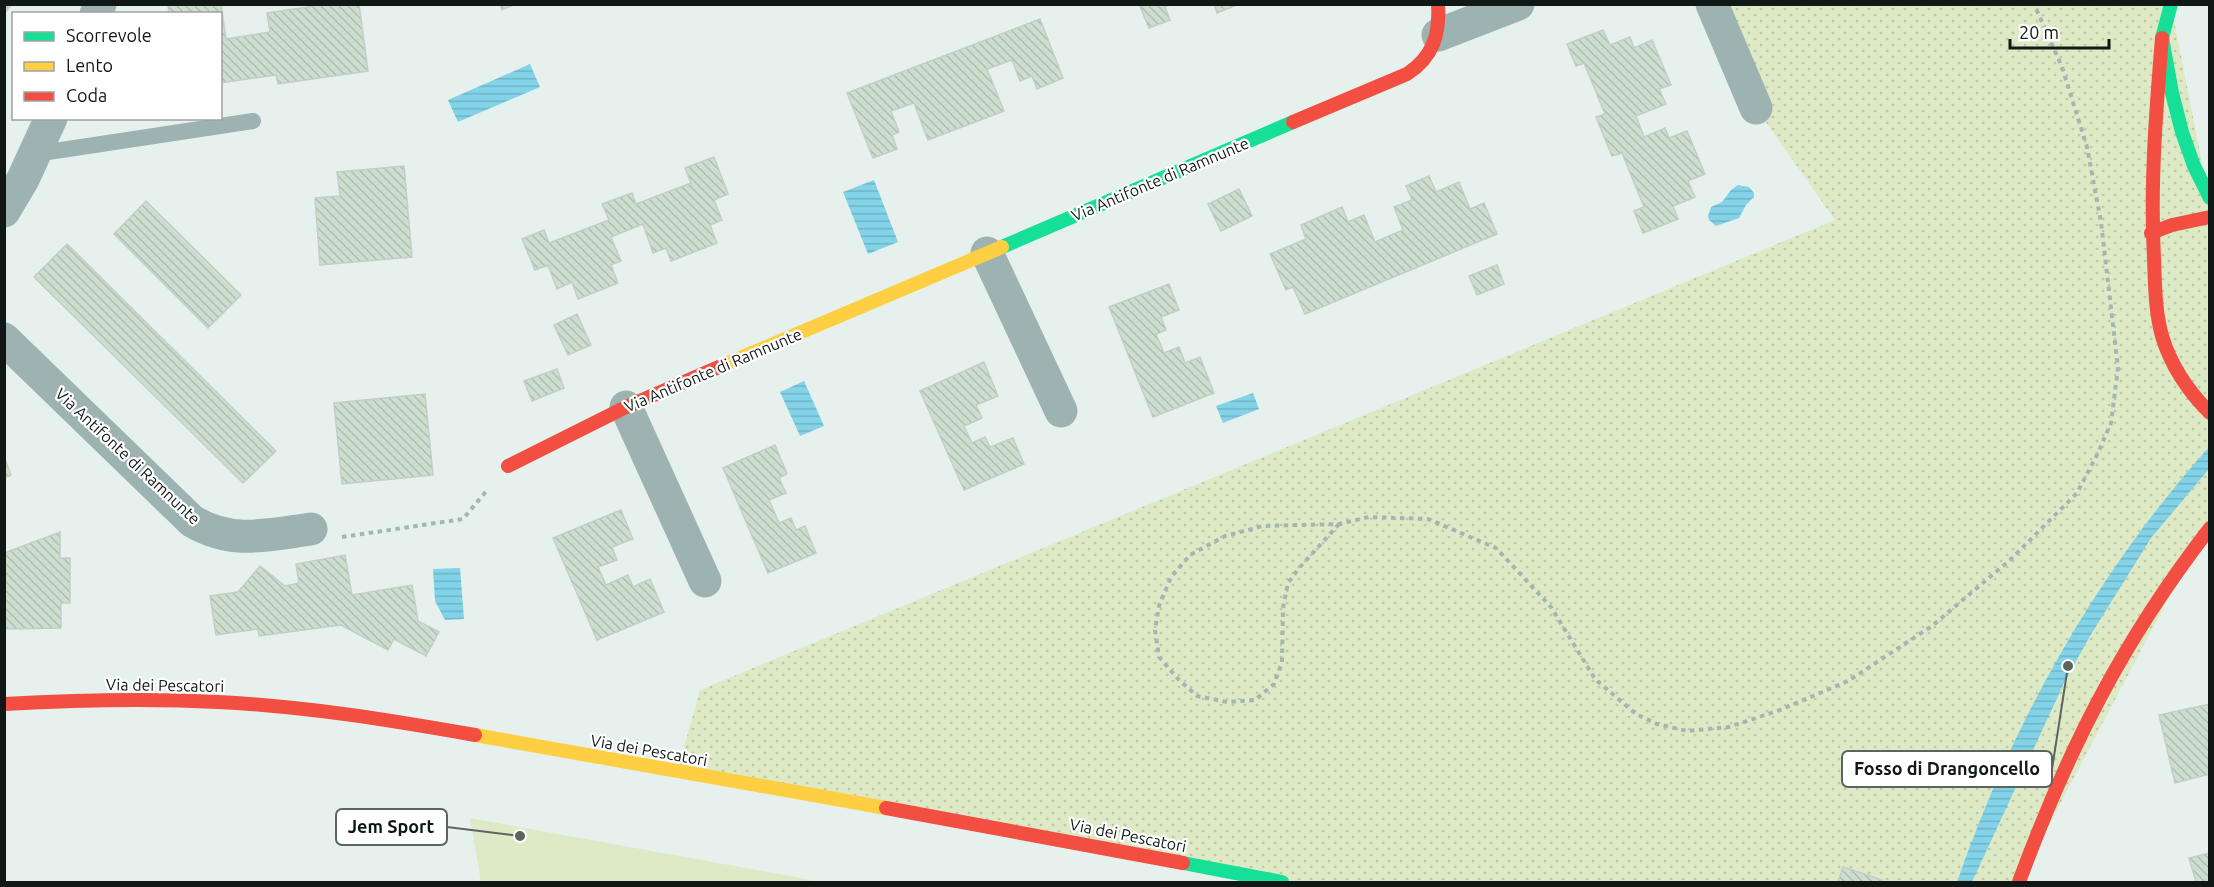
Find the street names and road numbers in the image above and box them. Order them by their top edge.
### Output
street label: Via Antifonte di Ramnunte [1069,133,1251,225]
street label: Via Antifonte di Ramnunte [622,324,804,416]
street label: Via Antifonte di Ramnunte [52,384,204,528]
street label: Via dei Pescatori [106,675,224,695]
street label: Via dei Pescatori [589,731,709,769]
street label: Via dei Pescatori [1068,815,1188,855]

